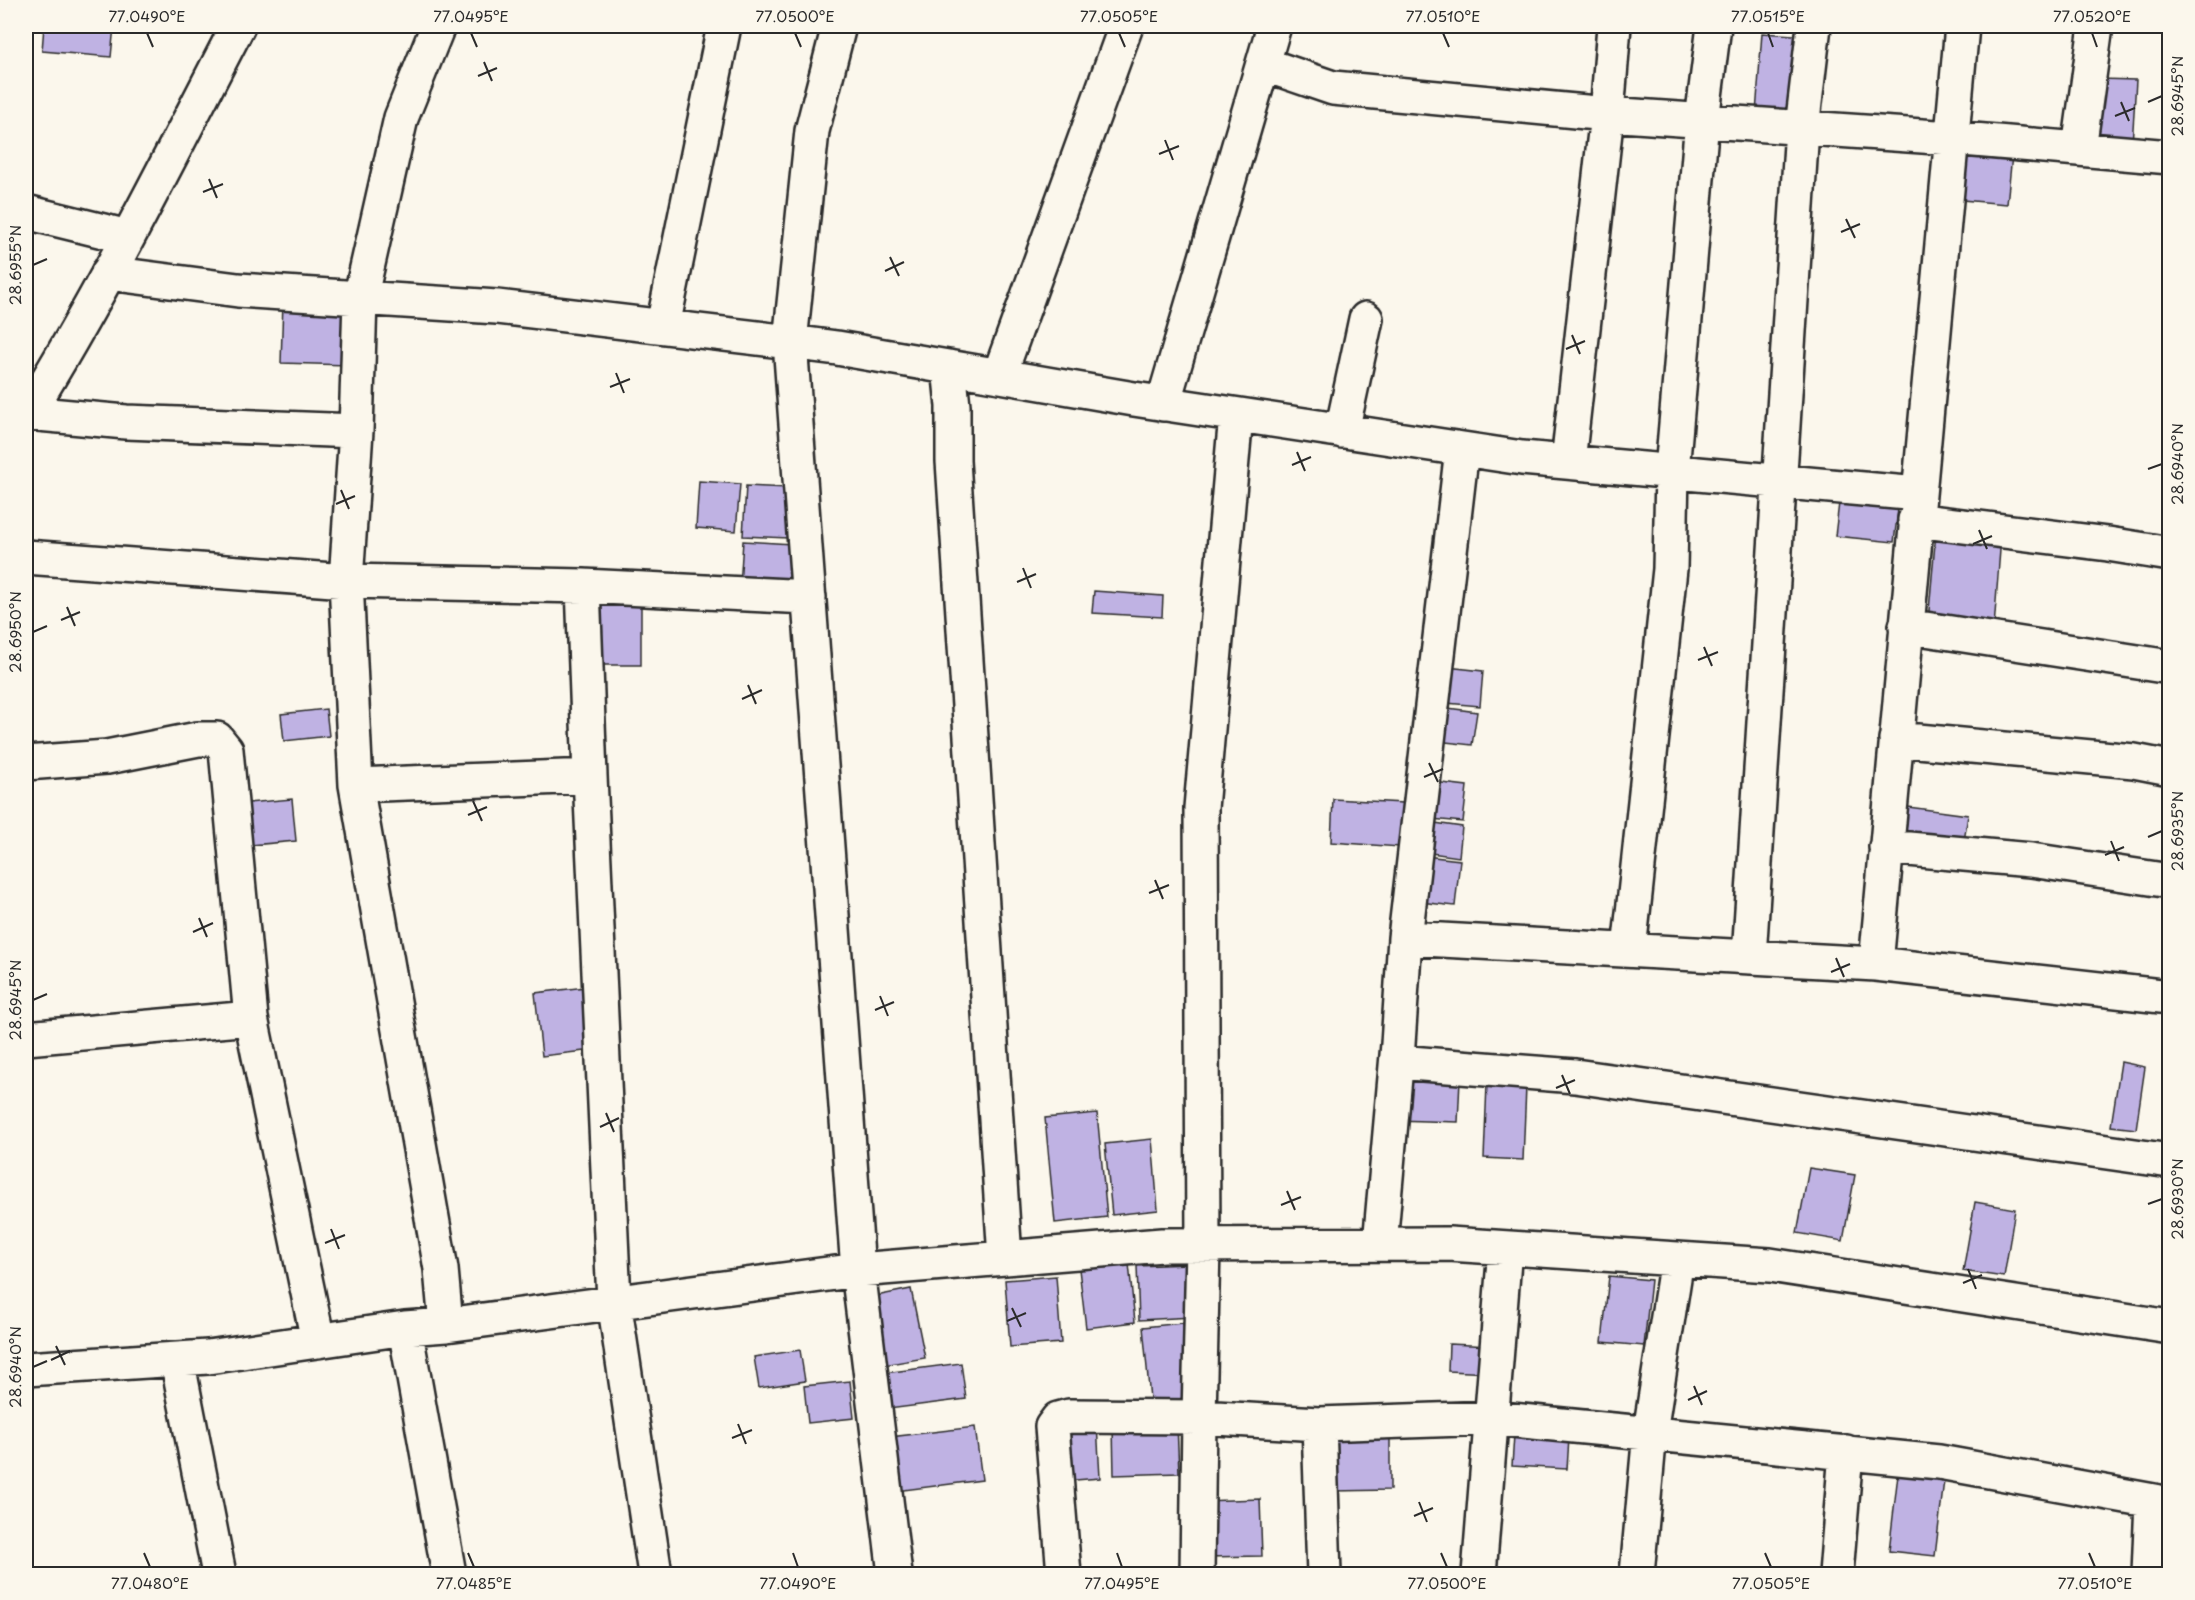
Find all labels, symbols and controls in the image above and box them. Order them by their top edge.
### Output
text: 77.0490°E [108,4,186,27]
text: 77.0495°E [433,4,509,27]
text: 77.0500°E [755,4,835,27]
text: 77.0505°E [1080,4,1158,27]
text: 77.0510°E [1406,4,1480,27]
text: 77.0515°E [1731,4,1805,27]
text: 77.0520°E [2053,4,2131,27]
text: 28.6945°N [2165,56,2188,136]
text: 28.6955°N [3,225,26,305]
text: 28.6940°N [2165,423,2188,505]
text: 28.6950°N [3,591,26,673]
text: 28.6935°N [2165,791,2188,871]
text: 28.6945°N [3,960,26,1040]
text: 28.6930°N [2165,1158,2188,1240]
text: 28.6940°N [3,1326,26,1408]
text: 77.0480°E [111,1571,189,1594]
text: 77.0485°E [436,1571,512,1594]
text: 77.0490°E [759,1571,837,1594]
text: 77.0495°E [1084,1571,1160,1594]
text: 77.0500°E [1407,1571,1487,1594]
text: 77.0505°E [1732,1571,1810,1594]
text: 77.0510°E [2058,1571,2132,1594]

